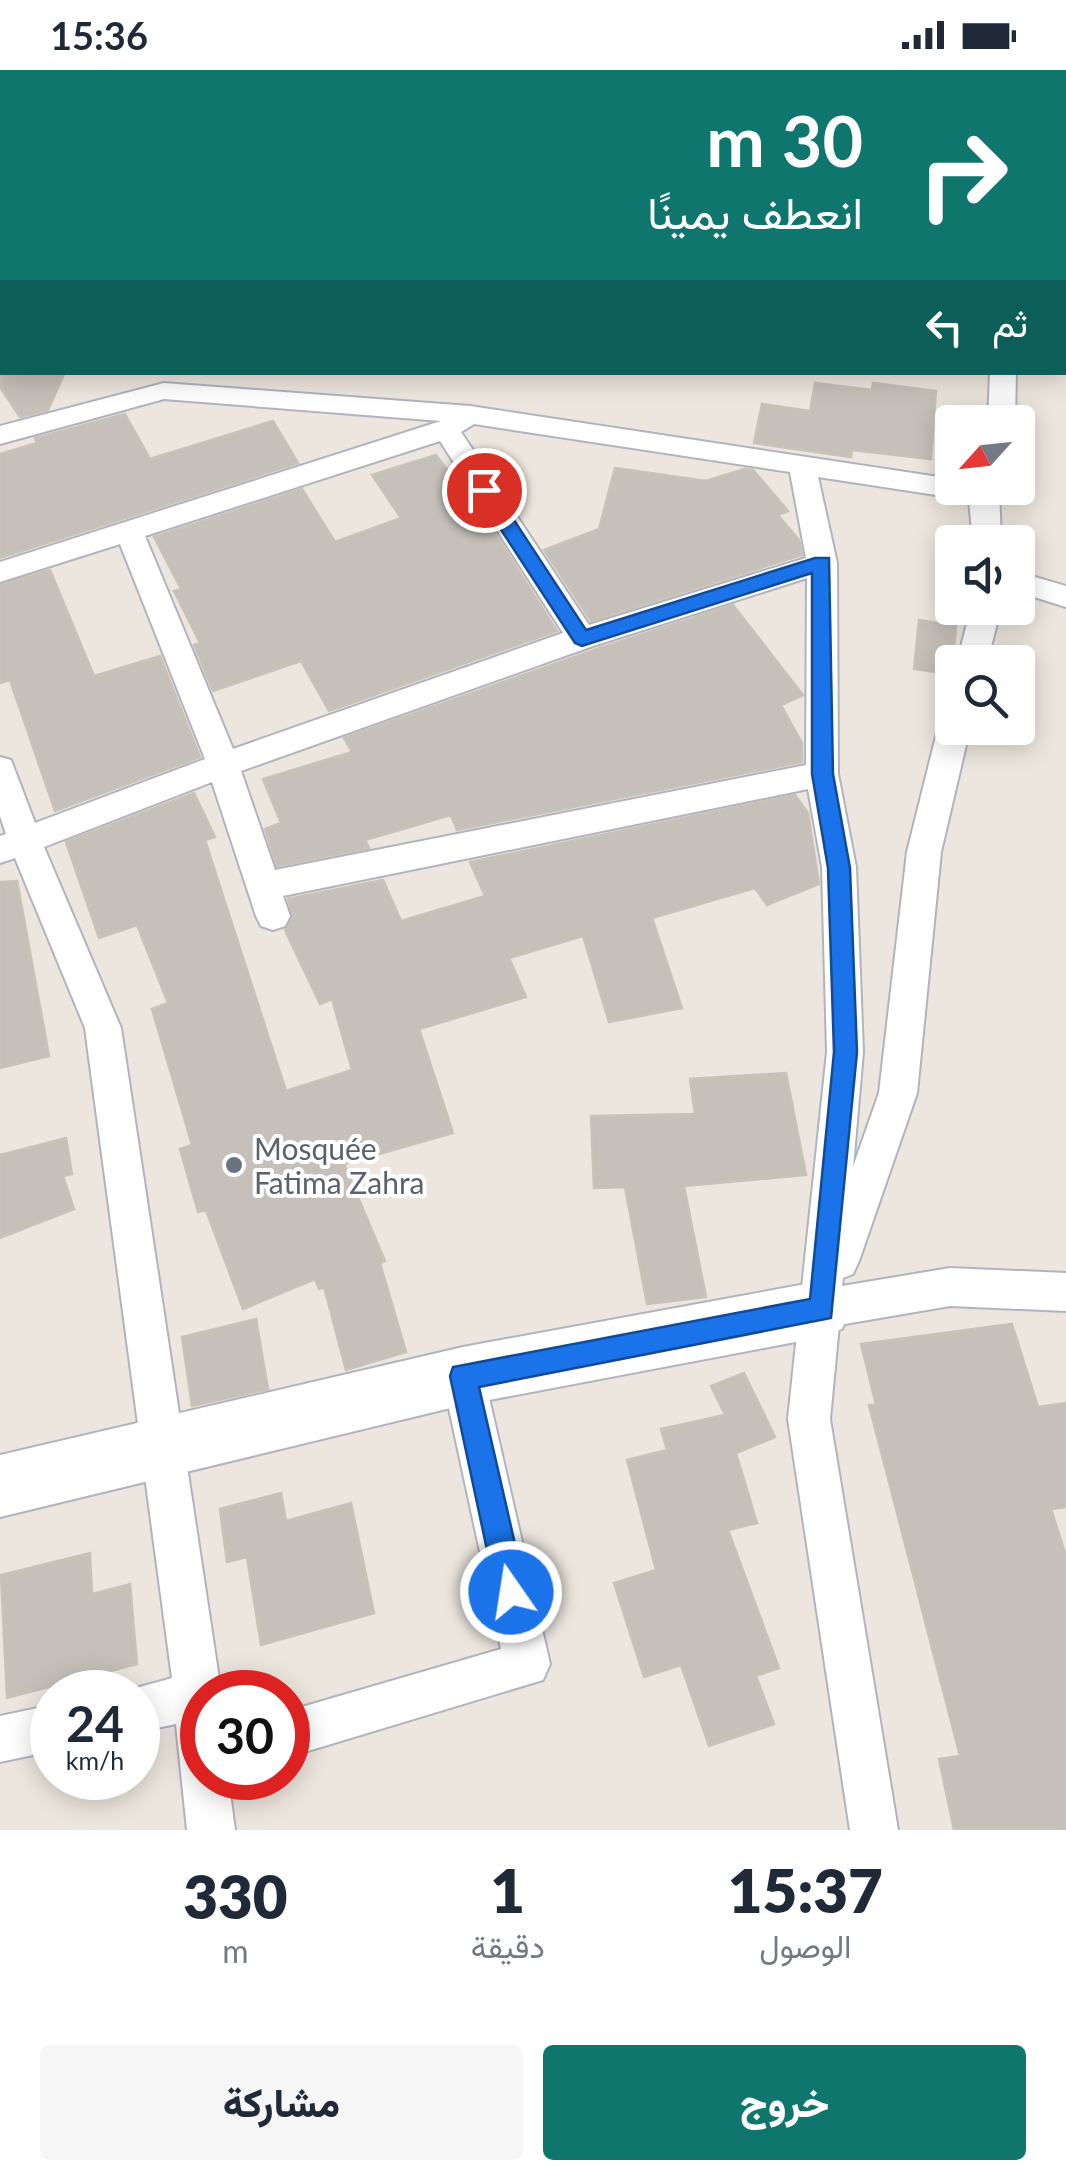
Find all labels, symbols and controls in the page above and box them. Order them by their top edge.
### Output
text: 15:36 [50,12,148,58]
text: 30 m [706,98,863,182]
icon: right [898,110,1028,240]
text: انعطف يمينًا [647,185,863,239]
text: ثم [992,299,1028,345]
icon: left [917,300,972,355]
north arrow [935,405,1035,505]
map controls [935,405,1035,745]
pin [442,448,527,533]
icon: arrive [457,463,512,518]
button: sound [935,525,1035,625]
button: search [935,645,1035,745]
place label: Mosquée Fatima Zahra [254,1130,425,1200]
marker: Mosquée Fatima Zahra [223,1154,245,1176]
position arrow [459,1540,563,1644]
speed limit sign: 30 [180,1670,310,1800]
text: 24 [66,1693,124,1753]
text: km/h [66,1745,124,1775]
text: 1 [490,1854,525,1926]
text: 15:37 [728,1854,883,1926]
text: 330 [183,1860,288,1932]
text: دقيقة [471,1926,545,1965]
text: الوصول [759,1926,852,1965]
text: m [222,1931,249,1970]
button: مشاركة [40,2045,523,2160]
button: خروج [543,2045,1026,2160]

